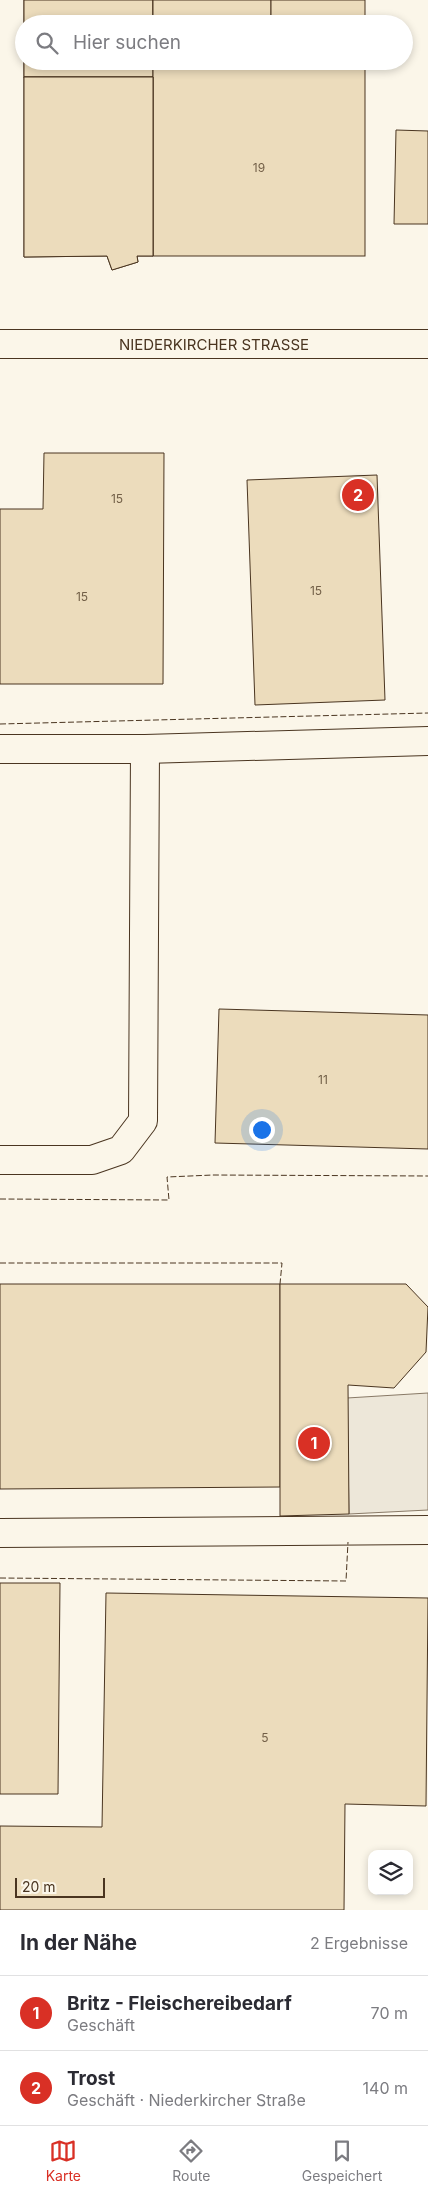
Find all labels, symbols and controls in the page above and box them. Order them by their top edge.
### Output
search box [15,15,413,70]
icon: search [33,29,61,57]
text: Hier suchen [73,31,181,54]
house number: 19 [253,160,265,175]
street label: NIEDERKIRCHER STRASSE [119,335,309,354]
pin: 2 [342,476,374,514]
house number: 15 [111,491,123,506]
house number: 15 [310,583,322,598]
house number: 15 [76,589,88,604]
house number: 11 [318,1072,328,1087]
your location [249,1117,275,1143]
pin: 1 [298,1424,330,1462]
house number: 5 [261,1730,269,1745]
map controls [368,1850,413,1895]
button: layers [368,1850,413,1895]
scale bar [15,1875,105,1898]
text: 20 m [22,1878,56,1895]
text: In der Nähe [20,1930,137,1955]
text: 2 Ergebnisse [310,1933,408,1953]
text: Britz - Fleischereibedarf [67,1992,292,2015]
text: 1 [33,2003,39,2023]
text: 70 m [371,2003,408,2023]
text: Geschäft [67,2015,135,2035]
text: Trost [67,2067,115,2090]
text: 2 [31,2078,41,2098]
text: 140 m [363,2078,408,2098]
text: Geschäft · Niederkircher Straße [67,2090,306,2110]
tab: Karte [46,2137,81,2184]
tab: Route [172,2137,210,2184]
tab: Gespeichert [302,2137,382,2184]

